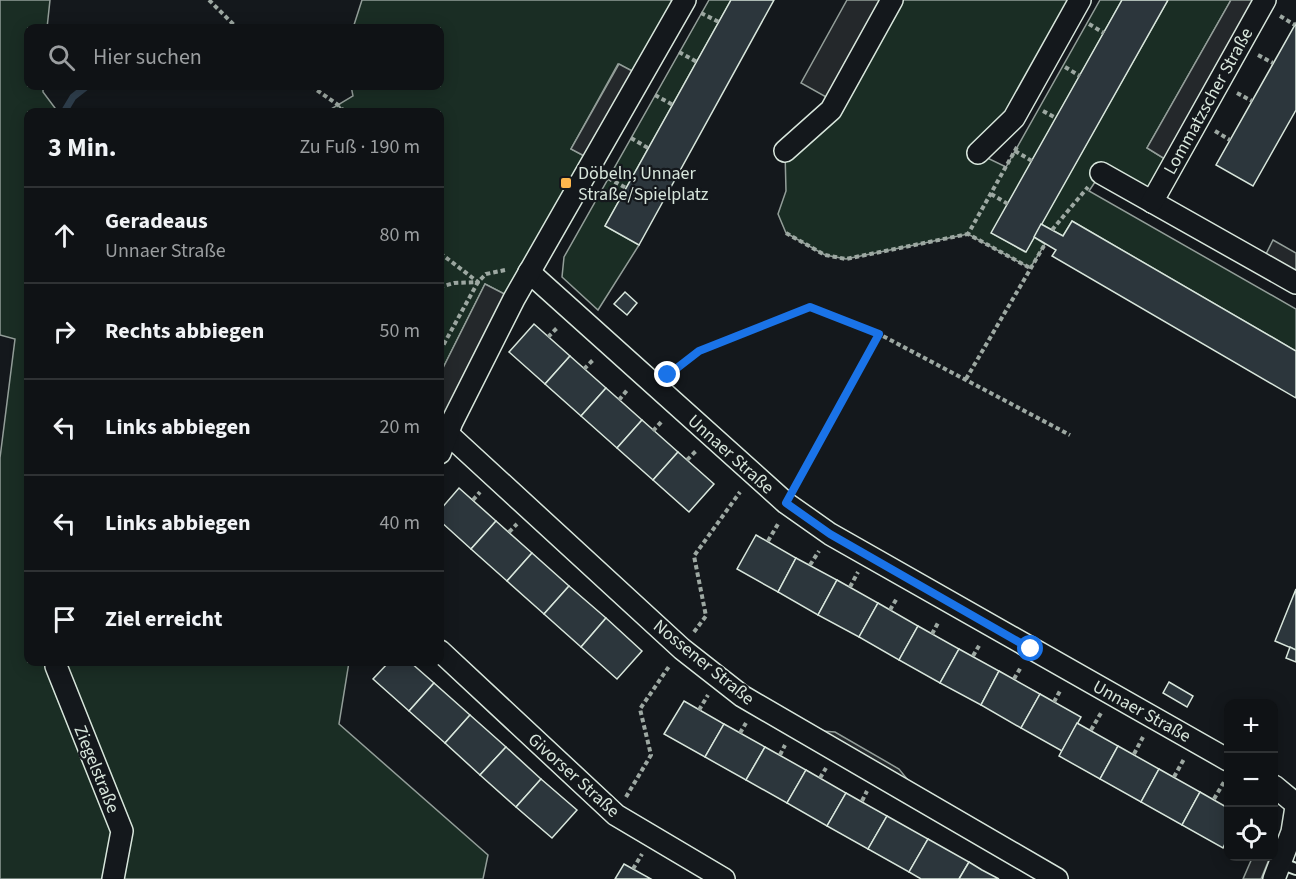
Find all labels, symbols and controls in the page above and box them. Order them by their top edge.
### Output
street label: Lommatzscher Straße [1158,23,1259,179]
search box [24,24,444,90]
icon: search [45,41,78,74]
text: Hier suchen [93,41,202,73]
text: 3 Min. [48,129,117,166]
text: Zu Fuß · 190 m [299,133,420,161]
place label: Döbeln, Unnaer Straße/Spielplatz [578,161,709,207]
marker: Döbeln, Unnaer Straße/Spielplatz [559,176,573,190]
text: Geradeaus [105,205,208,237]
icon: ahead [48,219,81,252]
text: 80 m [380,221,420,249]
text: Unnaer Straße [105,237,226,265]
icon: right [48,315,81,348]
text: Rechts abbiegen [105,315,264,347]
text: 50 m [380,317,420,345]
route end [654,361,680,387]
street label: Unnaer Straße [682,409,779,500]
icon: left [48,411,81,444]
text: Links abbiegen [105,411,251,443]
text: 20 m [380,413,420,441]
icon: left [48,507,81,540]
text: Links abbiegen [105,507,251,539]
text: 40 m [380,509,420,537]
icon: arrive [48,603,81,636]
text: Ziel erreicht [105,603,223,635]
street label: Nossener Straße [648,614,760,711]
route start [1017,635,1043,661]
street label: Unnaer Straße [1088,674,1195,749]
map controls [1224,699,1278,861]
button: + [1224,699,1278,753]
street label: Ziegelstraße [68,722,126,817]
street label: Givorser Straße [522,727,625,823]
button: − [1224,753,1278,807]
button: locate [1224,807,1278,861]

